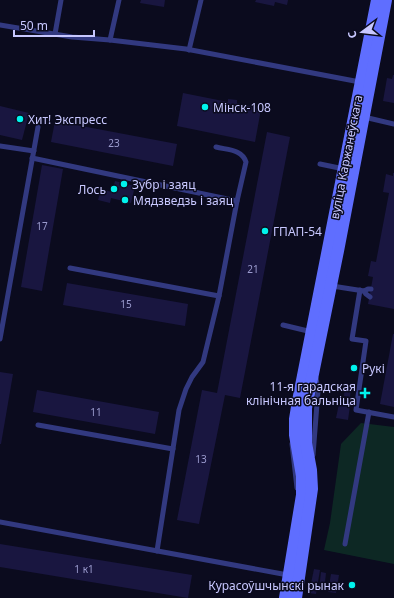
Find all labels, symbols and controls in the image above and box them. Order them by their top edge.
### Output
scale bar [14,12,94,38]
north arrow [342,12,382,52]
text: 50 m [20,17,48,34]
text: С [344,29,360,40]
street label: вуліца Каржанеўскага [326,93,366,221]
place label: Мінск-108 [213,99,271,116]
marker: Мінск-108 [200,102,210,112]
place label: Хит! Экспресс [28,111,107,128]
marker: Хит! Экспресс [15,114,25,124]
house number: 23 [108,136,120,150]
place label: Зубр і заяц [132,176,196,193]
marker: Зубр і заяц [119,179,129,189]
place label: Лось [78,181,106,198]
marker: Лось [109,184,119,194]
place label: Мядзведзь і заяц [133,192,234,209]
marker: Мядзведзь і заяц [120,195,130,205]
house number: 17 [36,219,48,233]
place label: ГПАП-54 [273,223,322,240]
marker: ГПАП-54 [260,226,270,236]
house number: 21 [247,262,259,276]
house number: 15 [120,297,132,311]
place label: Рукі [362,360,385,377]
marker: Рукі [349,363,359,373]
place label: 11-я гарадская клінічная бальніца [246,378,356,409]
marker: 11-я гарадская клінічная бальніца [359,387,371,399]
house number: 11 [90,405,102,419]
house number: 13 [195,452,207,466]
house number: 1 к1 [74,562,94,576]
place label: Курасоўшчынскі рынак [208,577,345,594]
marker: Курасоўшчынскі рынак [347,580,357,590]

